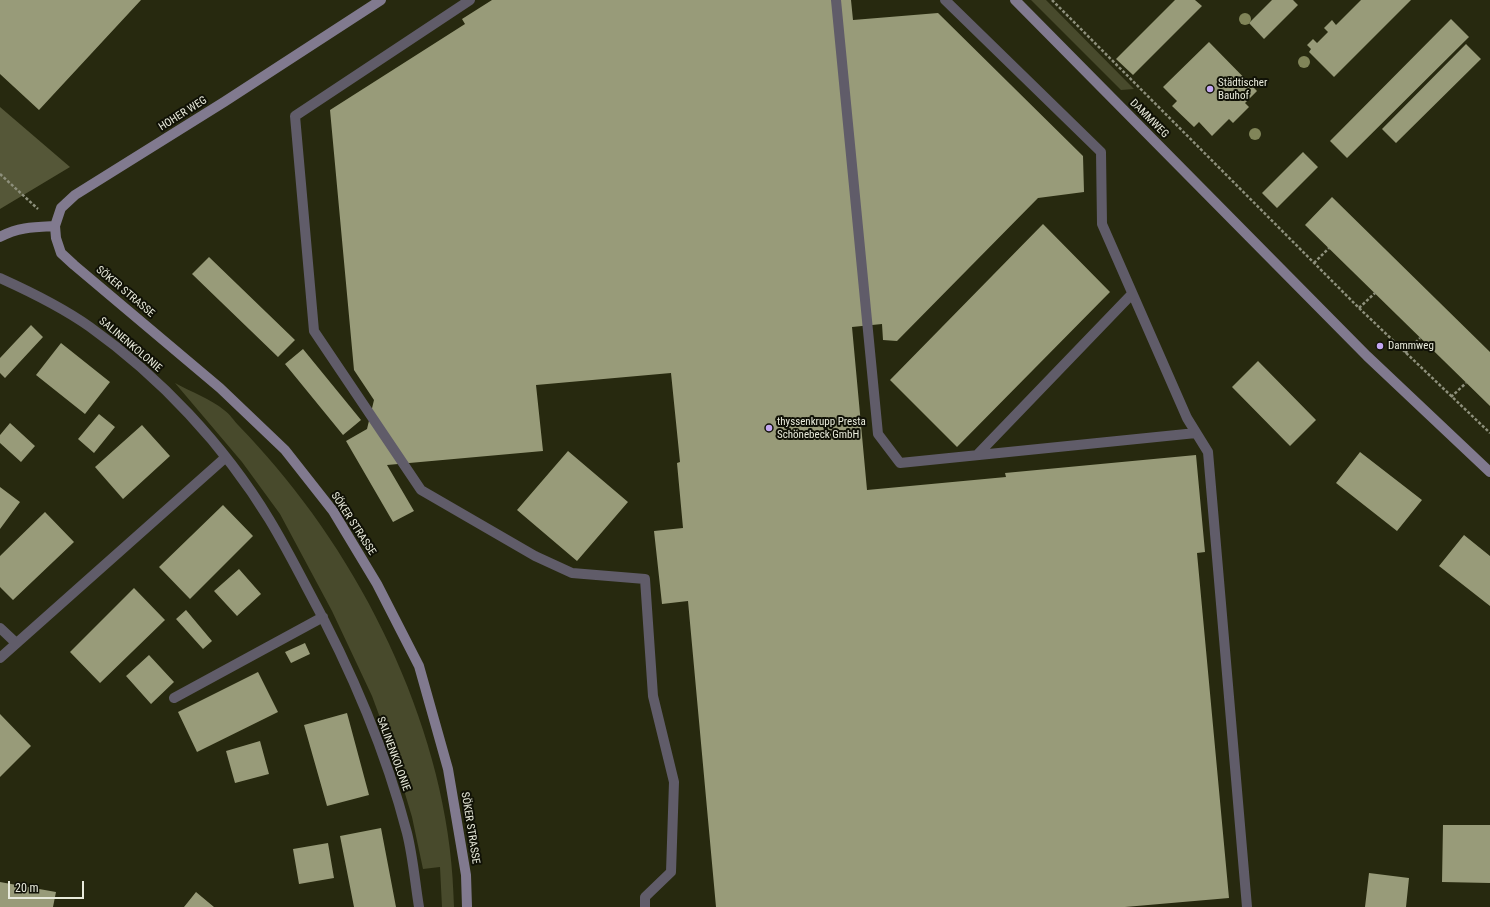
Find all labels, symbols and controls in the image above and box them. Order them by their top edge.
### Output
place label: Städtischer Bauhof [1218,76,1267,102]
marker: Städtischer Bauhof [1205,84,1215,94]
street label: HOHER WEG [156,94,210,134]
street label: DAMMWEG [1127,97,1171,141]
street label: SÖKER STRASSE [93,264,157,320]
street label: SALINENKOLONIE [96,315,164,375]
place label: Dammweg [1388,339,1434,353]
marker: Dammweg [1375,341,1385,351]
place label: thyssenkrupp Presta Schönebeck GmbH [777,415,866,441]
marker: thyssenkrupp Presta Schönebeck GmbH [764,423,774,433]
street label: SÖKER STRASSE [328,490,378,558]
street label: SALINENKOLONIE [373,715,413,793]
street label: SÖKER STRASSE [458,791,482,865]
scale bar [10,873,86,899]
text: 20 m [15,881,39,895]

